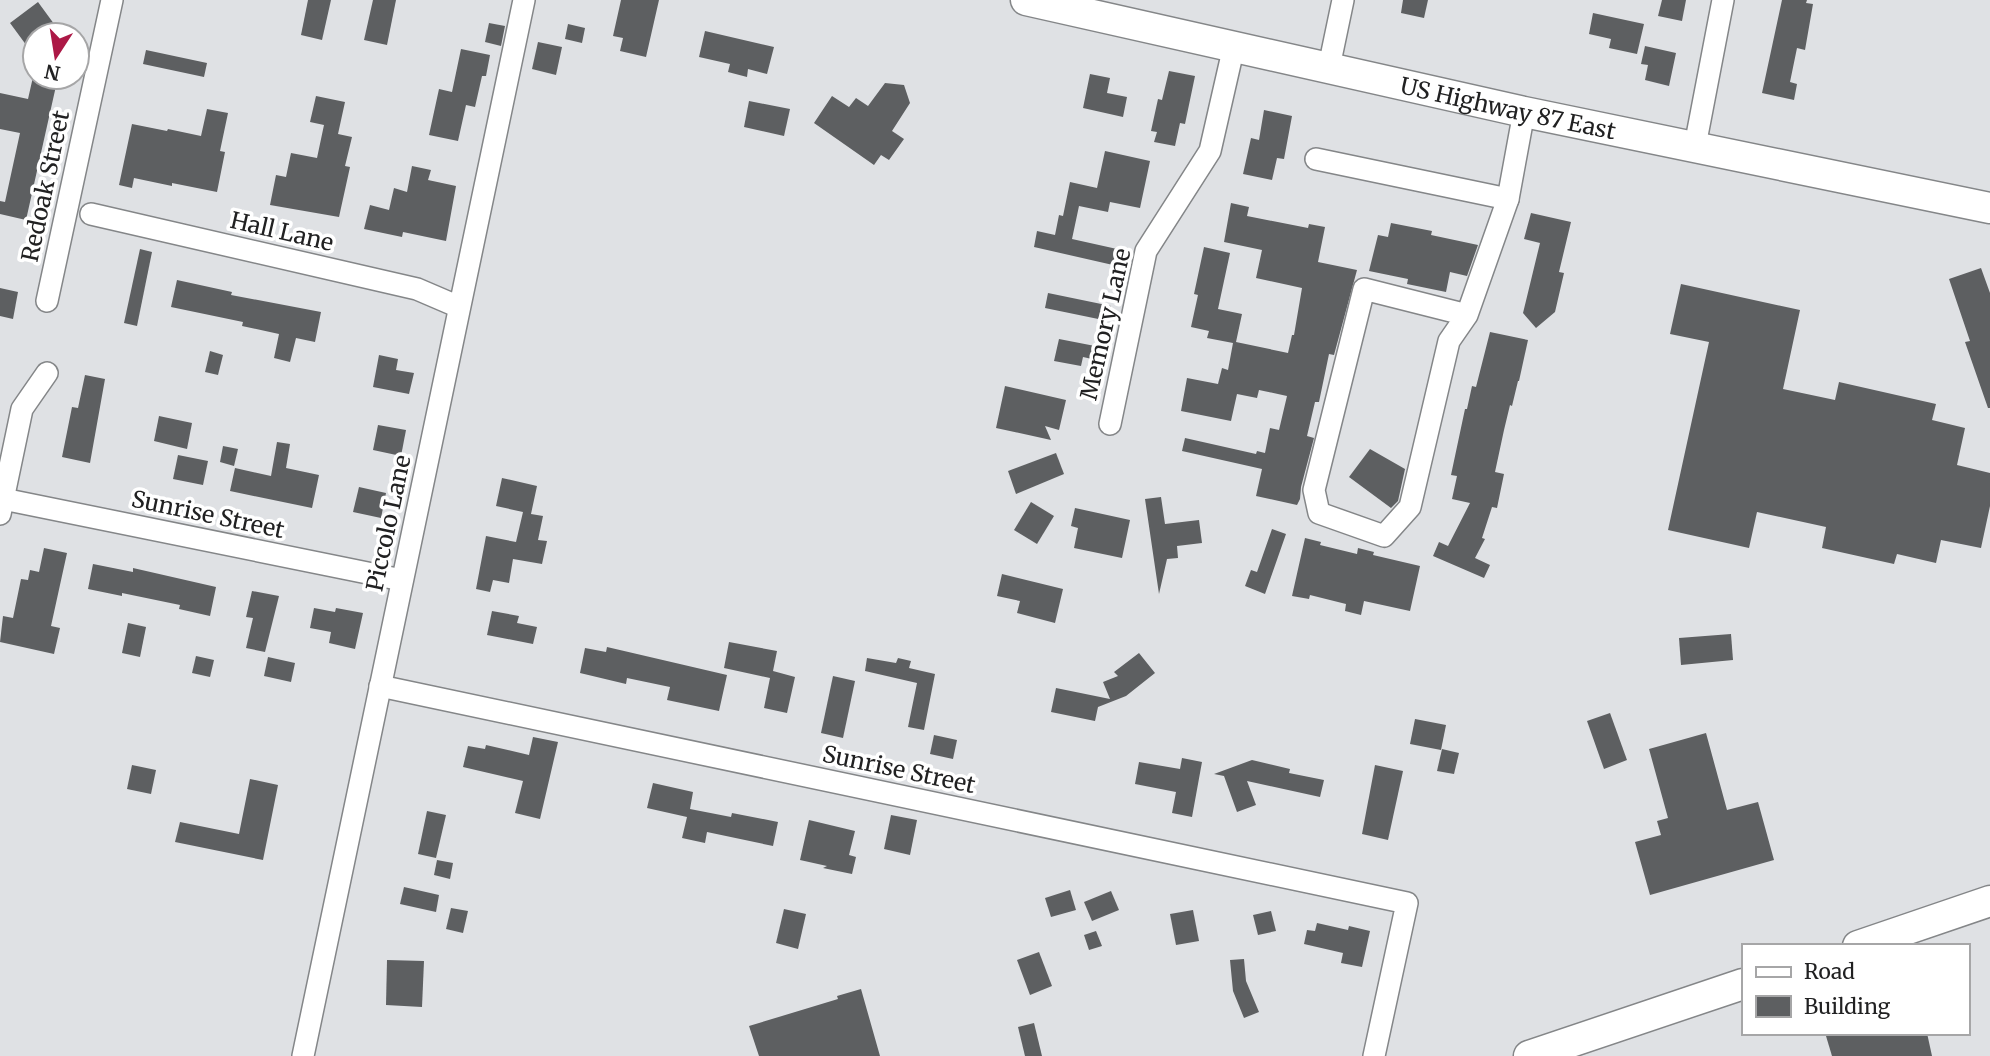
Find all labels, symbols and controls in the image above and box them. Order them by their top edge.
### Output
north arrow [21,21,91,91]
text: N [43,59,62,86]
street label: US Highway 87 East [1398,70,1618,145]
street label: Redoak Street [15,108,75,264]
street label: Hall Lane [228,205,336,257]
street label: Memory Lane [1073,245,1137,403]
street label: Piccolo Lane [359,452,417,594]
street label: Sunrise Street [129,484,287,544]
street label: Sunrise Street [820,739,978,799]
legend [1742,944,1969,1035]
text: Road [1804,958,1855,985]
text: Building [1804,993,1891,1020]

